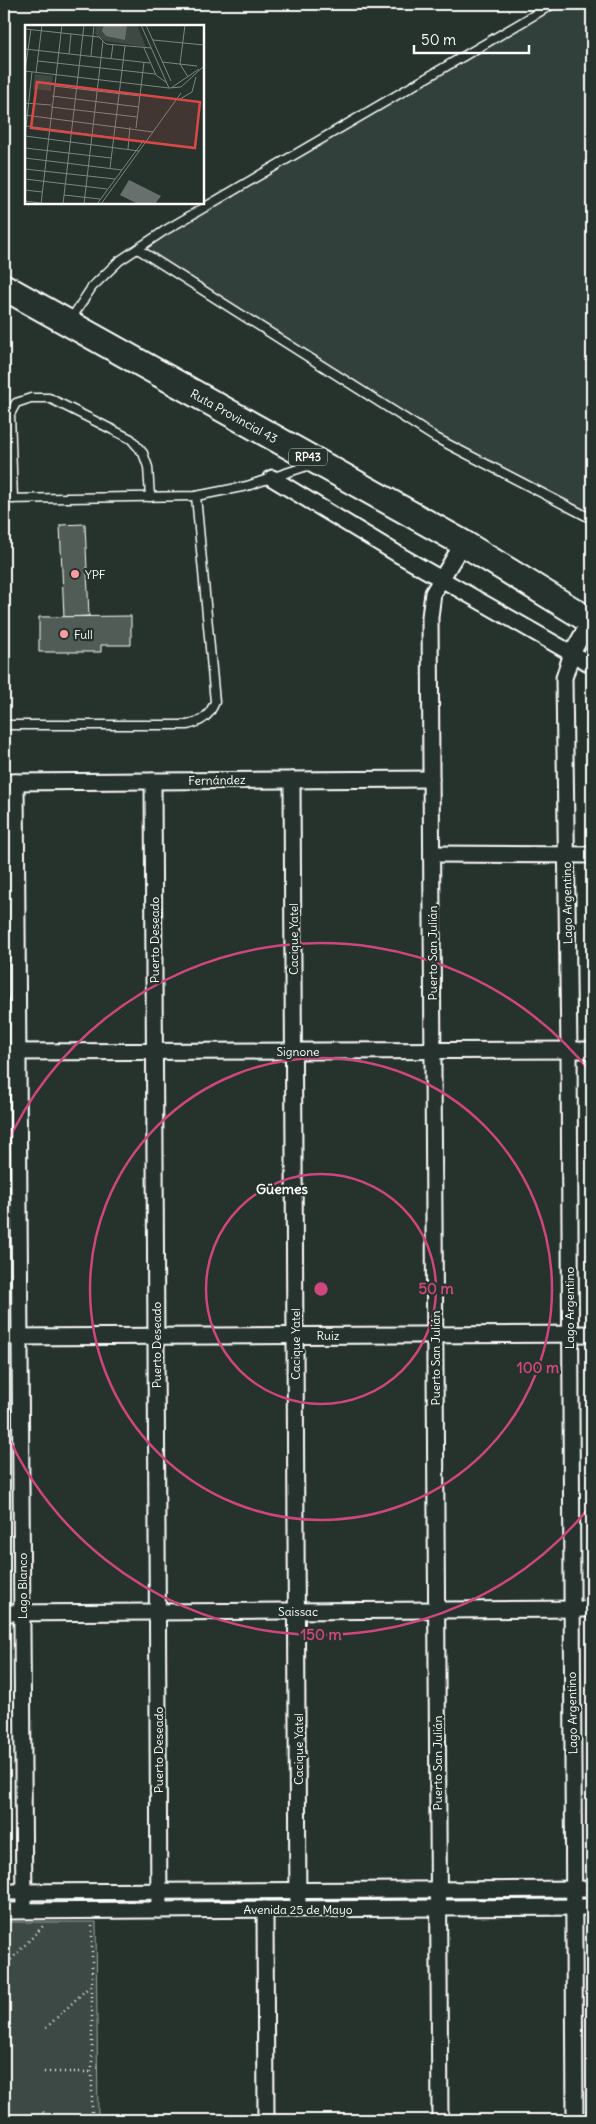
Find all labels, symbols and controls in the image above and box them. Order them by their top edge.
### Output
scale bar [414,22,528,54]
inset map [25,25,204,204]
text: 50 m [421,30,456,49]
street label: Ruta Provincial 43 [188,386,280,446]
road number: RP43 [289,448,327,466]
place label: YPF [85,567,106,582]
marker: YPF [69,568,81,580]
place label: Full [74,627,93,642]
marker: Full [58,628,70,640]
street label: Fernández [188,772,246,788]
street label: Lago Argentino [559,861,575,944]
street label: Puerto Deseado [147,896,162,983]
street label: Cacique Yatel [286,903,301,975]
street label: Puerto San Julián [425,906,440,1000]
street label: Signone [276,1044,320,1059]
district label: Güemes [256,1180,309,1198]
street label: Lago Argentino [562,1267,577,1349]
text: 50 m [418,1279,454,1298]
centre of rings [312,1280,330,1298]
street label: Puerto Deseado [149,1301,164,1388]
street label: Cacique Yatel [288,1308,303,1380]
street label: Puerto San Julián [428,1311,443,1405]
street label: Ruiz [317,1328,340,1343]
text: 100 m [517,1358,559,1377]
street label: Lago Blanco [15,1552,30,1619]
street label: Saissac [278,1604,318,1619]
text: 150 m [300,1625,342,1644]
street label: Lago Argentino [564,1671,580,1754]
street label: Puerto Deseado [151,1706,166,1793]
street label: Cacique Yatel [291,1713,306,1785]
street label: Puerto San Julián [430,1716,445,1810]
street label: Avenida 25 de Mayo [244,1902,353,1917]

